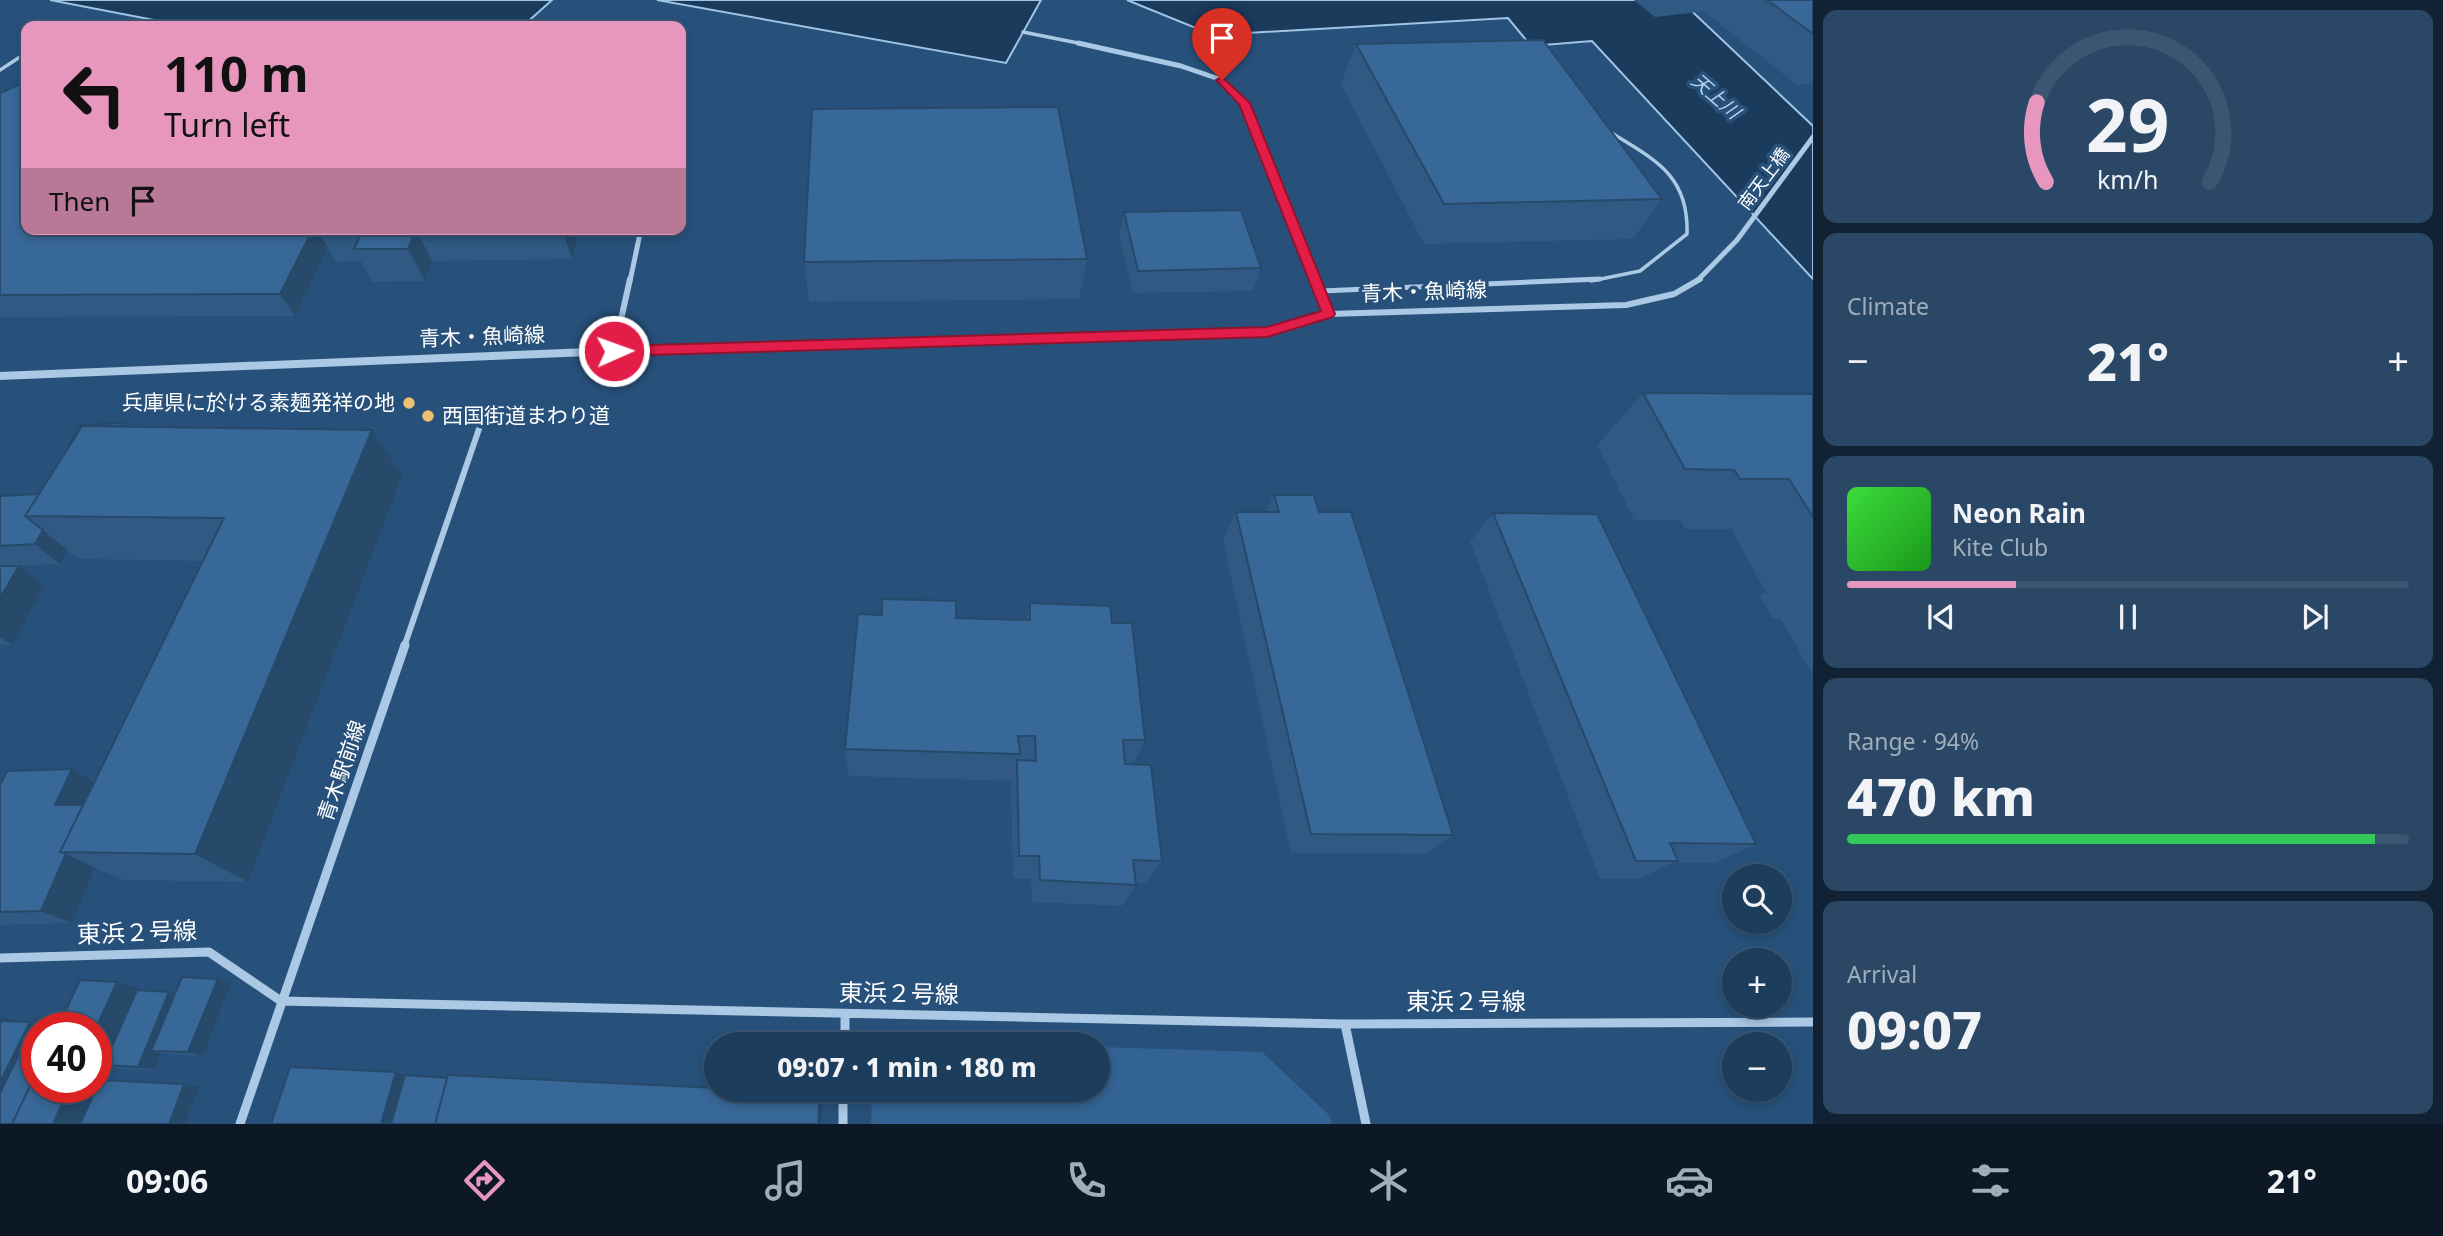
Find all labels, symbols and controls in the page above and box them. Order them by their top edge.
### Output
pin [1192,8,1252,80]
icon: arrive [1203,19,1241,57]
text: 110 m [164,40,309,106]
icon: left [49,49,140,140]
water label: 天上川 [1686,67,1748,126]
text: 29 [2086,75,2170,174]
text: Turn left [164,103,290,146]
street label: 南天上橋 [1732,142,1794,214]
text: km/h [2097,162,2159,196]
icon: arrive [124,182,162,220]
text: Then [49,183,110,219]
street label: 青木・魚崎線 [1361,275,1487,307]
text: Climate [1847,290,1929,322]
position arrow [577,314,651,388]
street label: 青木・魚崎線 [419,320,545,352]
text: 21° [2087,325,2169,396]
text: − [1847,334,1869,386]
text: + [2387,334,2409,386]
place label: 兵庫県に於ける素麺発祥の地 [122,388,395,416]
marker: 兵庫県に於ける素麺発祥の地 [401,395,417,411]
place label: 西国街道まわり道 [442,401,610,429]
marker: 西国街道まわり道 [420,408,436,424]
text: Neon Rain [1952,495,2086,531]
text: Kite Club [1952,531,2048,563]
icon: previous [1922,598,1960,636]
icon: pause [2109,598,2147,636]
icon: next [2296,598,2334,636]
street label: 青木駅前線 [311,716,371,825]
text: Range · 94% [1847,725,1979,757]
text: 470 km [1847,760,2035,831]
map controls [1722,864,1792,1102]
button: search [1722,864,1792,934]
street label: 東浜２号線 [76,913,197,950]
button: + [1722,948,1792,1018]
text: Arrival [1847,958,1917,990]
street label: 東浜２号線 [839,975,959,1010]
street label: 東浜２号線 [1406,984,1526,1017]
text: 09:07 [1847,993,1982,1064]
speed limit sign: 40 [21,1012,112,1103]
button: − [1722,1032,1792,1102]
text: 09:07 · 1 min · 180 m [777,1049,1037,1085]
icon: directions [460,1156,509,1205]
icon: music [761,1156,810,1205]
icon: phone [1062,1156,1111,1205]
icon: climate [1364,1156,1413,1205]
icon: car [1665,1156,1714,1205]
icon: filters [1966,1156,2015,1205]
text: 09:06 [126,1159,208,1202]
text: 21° [2267,1159,2317,1202]

